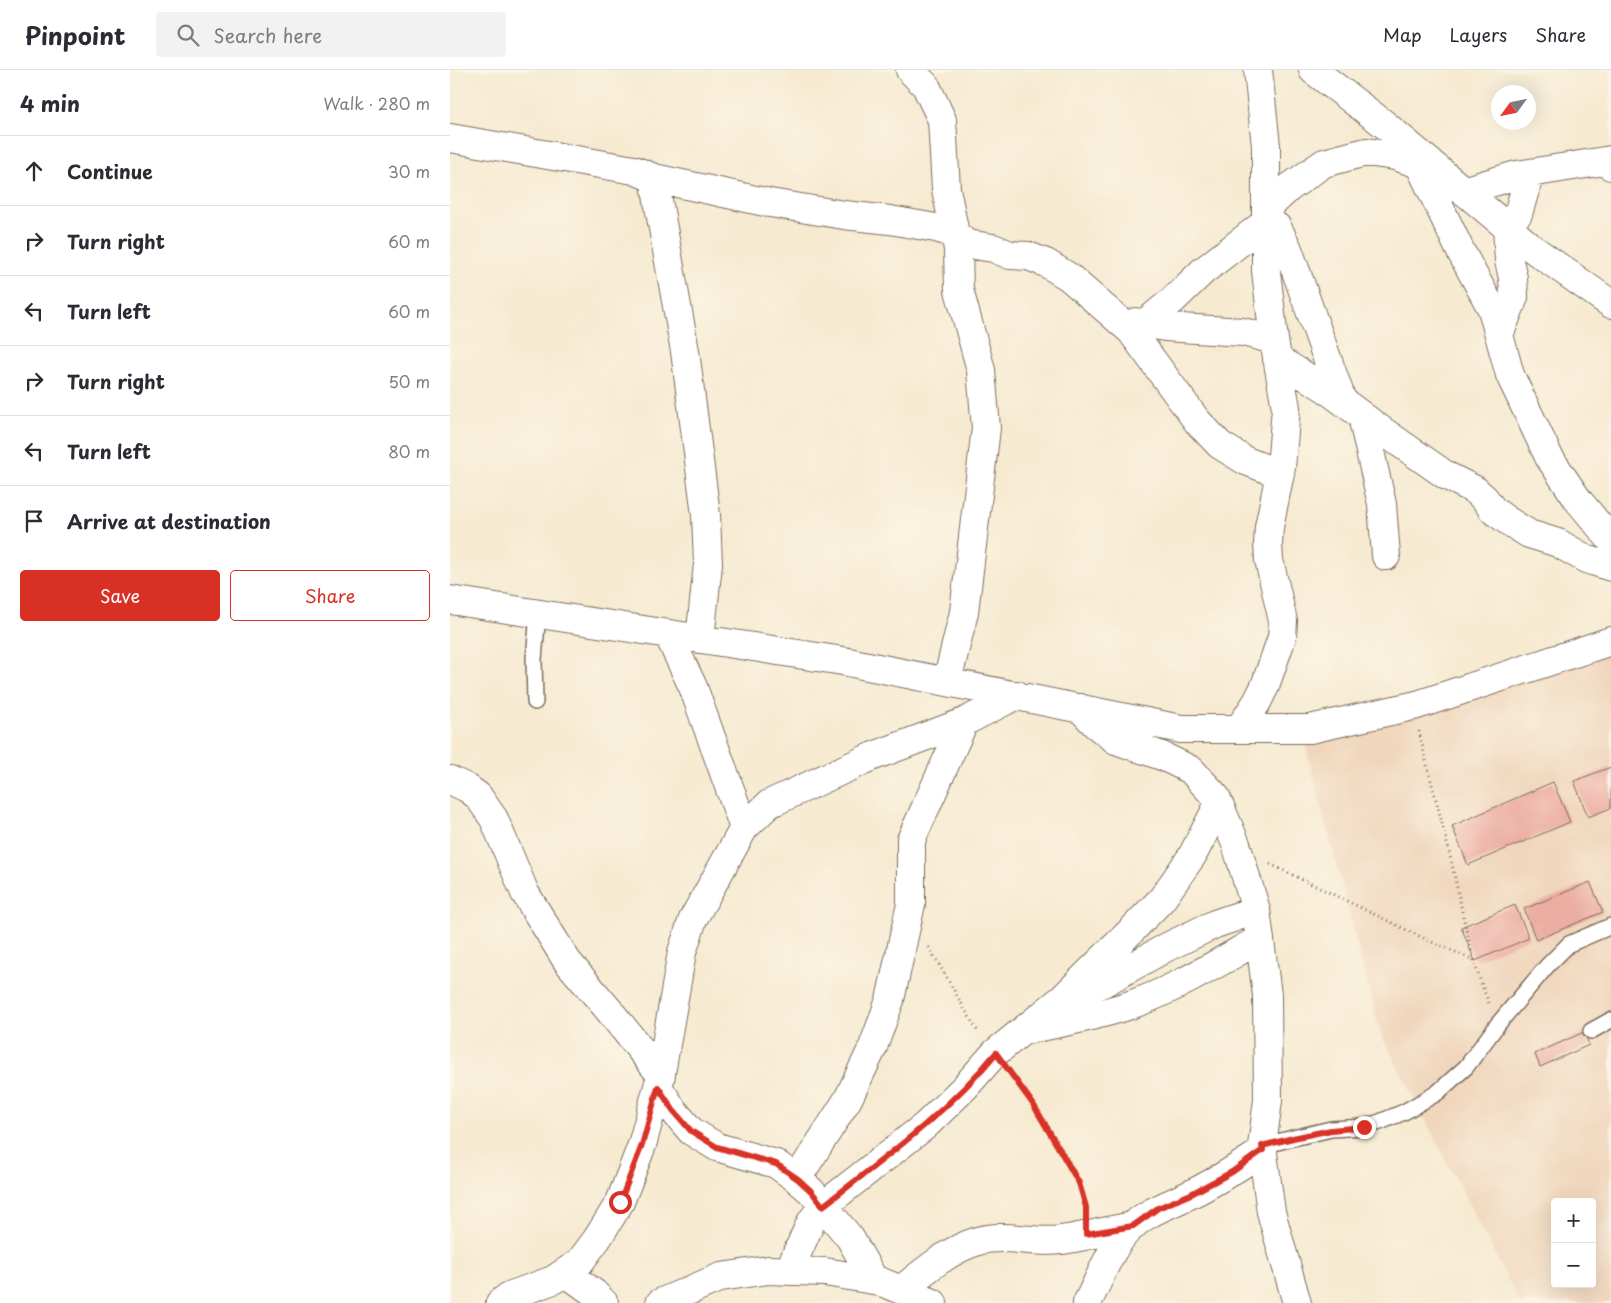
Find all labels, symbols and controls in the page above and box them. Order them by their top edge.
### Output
search box [156,12,506,57]
text: Pinpoint [25,17,126,53]
icon: search [174,21,202,49]
text: Search here [214,21,322,49]
text: Map [1383,21,1422,48]
text: Layers [1450,21,1507,48]
text: Share [1535,21,1586,48]
north arrow [1491,85,1536,130]
text: 4 min [20,87,80,119]
text: Walk · 280 m [323,91,430,115]
icon: ahead [20,157,48,185]
text: Continue [67,157,153,185]
text: 30 m [388,159,430,183]
icon: right [20,227,48,255]
text: Turn right [67,227,165,255]
text: 60 m [388,229,430,253]
icon: left [20,297,48,325]
text: Turn left [67,297,151,325]
text: 60 m [388,299,430,323]
icon: right [20,367,48,395]
text: Turn right [67,367,165,395]
text: 50 m [389,369,430,393]
icon: left [20,437,48,465]
text: Turn left [67,437,151,465]
text: 80 m [388,439,430,463]
icon: arrive [20,507,48,535]
text: Arrive at destination [67,507,271,535]
button: Save [20,570,220,621]
button: Share [230,570,430,621]
route end [1353,1116,1376,1139]
route start [609,1191,632,1214]
map controls [1551,1198,1596,1288]
button: + [1551,1198,1596,1243]
button: − [1551,1243,1596,1288]

